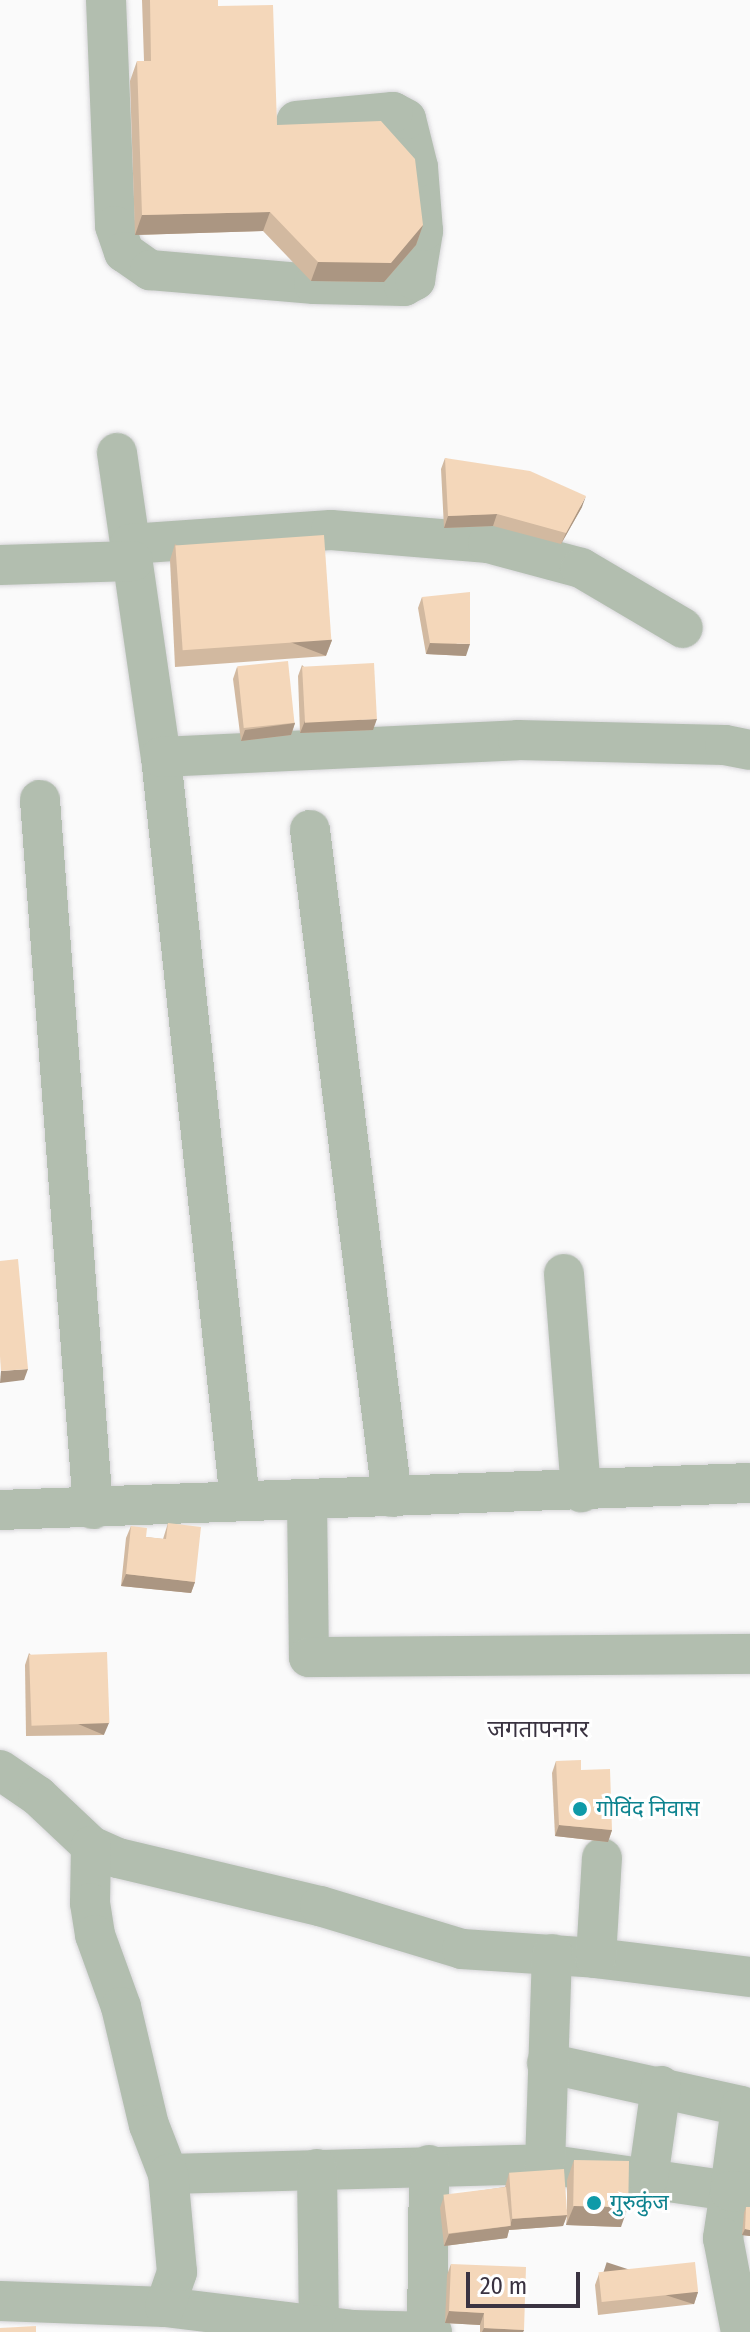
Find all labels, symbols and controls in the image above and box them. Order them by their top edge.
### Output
district label: जगतापनगर [487,1716,589,1744]
place label: गोविंद निवास [596,1796,700,1822]
marker: गोविंद निवास [571,1800,589,1818]
place label: गुरुकुंज [610,2190,669,2216]
marker: गुरुकुंज [585,2194,603,2212]
scale bar [470,2256,584,2306]
text: 20 m [480,2272,527,2300]

